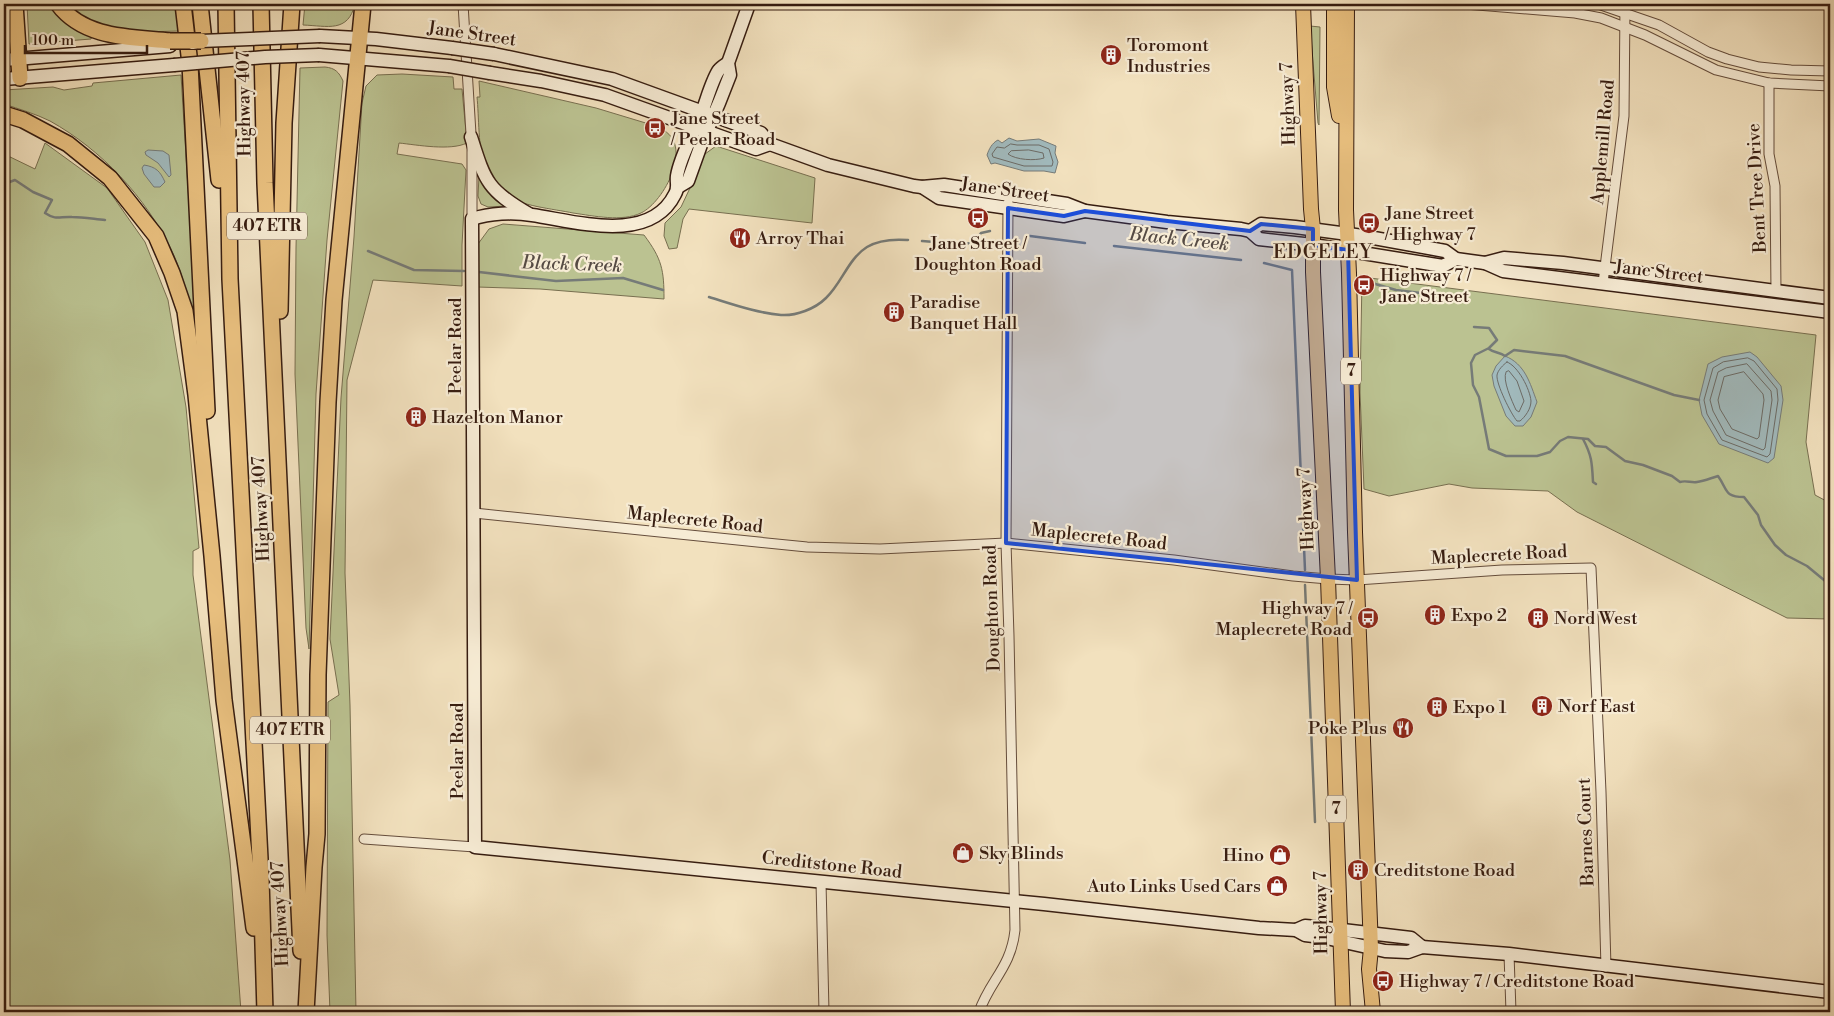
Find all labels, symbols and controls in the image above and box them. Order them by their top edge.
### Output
street label: Jane Street [425,16,518,52]
scale bar [25,22,148,54]
text: 100 m [32,31,74,50]
place label: Toromont Industries [1127,34,1211,78]
building icon: Toromont Industries [1099,43,1123,67]
street label: Highway 407 [232,51,256,157]
street label: Highway 7 [1275,62,1301,146]
street label: Applemill Road [1586,78,1620,206]
place label: Jane Street / Peelar Road [670,107,776,151]
bus stop icon: Jane Street / Peelar Road [643,116,667,140]
street label: Bent Tree Drive [1742,123,1772,254]
street label: Jane Street [958,172,1051,208]
place label: Jane Street / Highway 7 [1384,202,1475,246]
bus stop icon: Jane Street / Doughton Road [966,206,990,230]
bus stop icon: Jane Street / Highway 7 [1357,211,1381,235]
road number: 407 ETR [227,212,307,240]
water label: Black Creek [1127,222,1230,256]
restaurant icon: Arroy Thai [728,226,752,250]
place label: Arroy Thai [755,227,844,250]
place label: Jane Street / Doughton Road [915,232,1042,276]
district label: EDGELEY [1273,240,1374,264]
water label: Black Creek [520,250,623,278]
street label: Jane Street [1612,255,1705,289]
place label: Highway 7 / Jane Street [1379,264,1472,308]
bus stop icon: Highway 7 / Jane Street [1352,273,1376,297]
place label: Paradise Banquet Hall [909,291,1018,335]
street label: Peelar Road [444,297,467,395]
building icon: Paradise Banquet Hall [882,300,906,324]
road number: 7 [1341,358,1361,384]
building icon: Hazelton Manor [404,405,428,429]
place label: Hazelton Manor [432,406,563,429]
street label: Highway 407 [247,456,275,562]
street label: Highway 7 [1292,467,1320,551]
street label: Maplecrete Road [626,501,765,539]
street label: Maplecrete Road [1030,518,1169,556]
street label: Maplecrete Road [1430,540,1568,570]
street label: Doughton Road [978,543,1006,672]
place label: Highway 7 / Maplecrete Road [1216,597,1354,641]
building icon: Expo 2 [1423,603,1447,627]
place label: Expo 2 [1451,604,1507,627]
bus stop icon: Highway 7 / Maplecrete Road [1356,606,1380,630]
building icon: Nord West [1526,606,1550,630]
place label: Nord West [1554,607,1638,630]
building icon: Norf East [1530,694,1554,718]
building icon: Expo 1 [1425,695,1449,719]
place label: Norf East [1558,695,1636,718]
place label: Expo 1 [1453,696,1507,719]
street label: Peelar Road [446,702,469,800]
road number: 407 ETR [250,716,330,744]
restaurant icon: Poke Plus [1391,716,1415,740]
place label: Poke Plus [1308,717,1387,740]
street label: Barnes Court [1573,777,1599,888]
road number: 7 [1326,796,1346,822]
shop icon: Sky Blinds [951,841,975,865]
place label: Sky Blinds [979,842,1064,865]
shop icon: Hino [1268,843,1292,867]
place label: Hino [1223,844,1264,867]
street label: Creditstone Road [761,846,904,884]
building icon: Creditstone Road [1346,858,1370,882]
place label: Creditstone Road [1374,859,1516,882]
street label: Highway 407 [266,861,294,967]
street label: Highway 7 [1309,871,1333,955]
shop icon: Auto Links Used Cars [1265,874,1289,898]
place label: Auto Links Used Cars [1086,875,1261,898]
bus stop icon: Highway 7 / Creditstone Road [1371,969,1395,993]
place label: Highway 7 / Creditstone Road [1399,970,1635,993]

